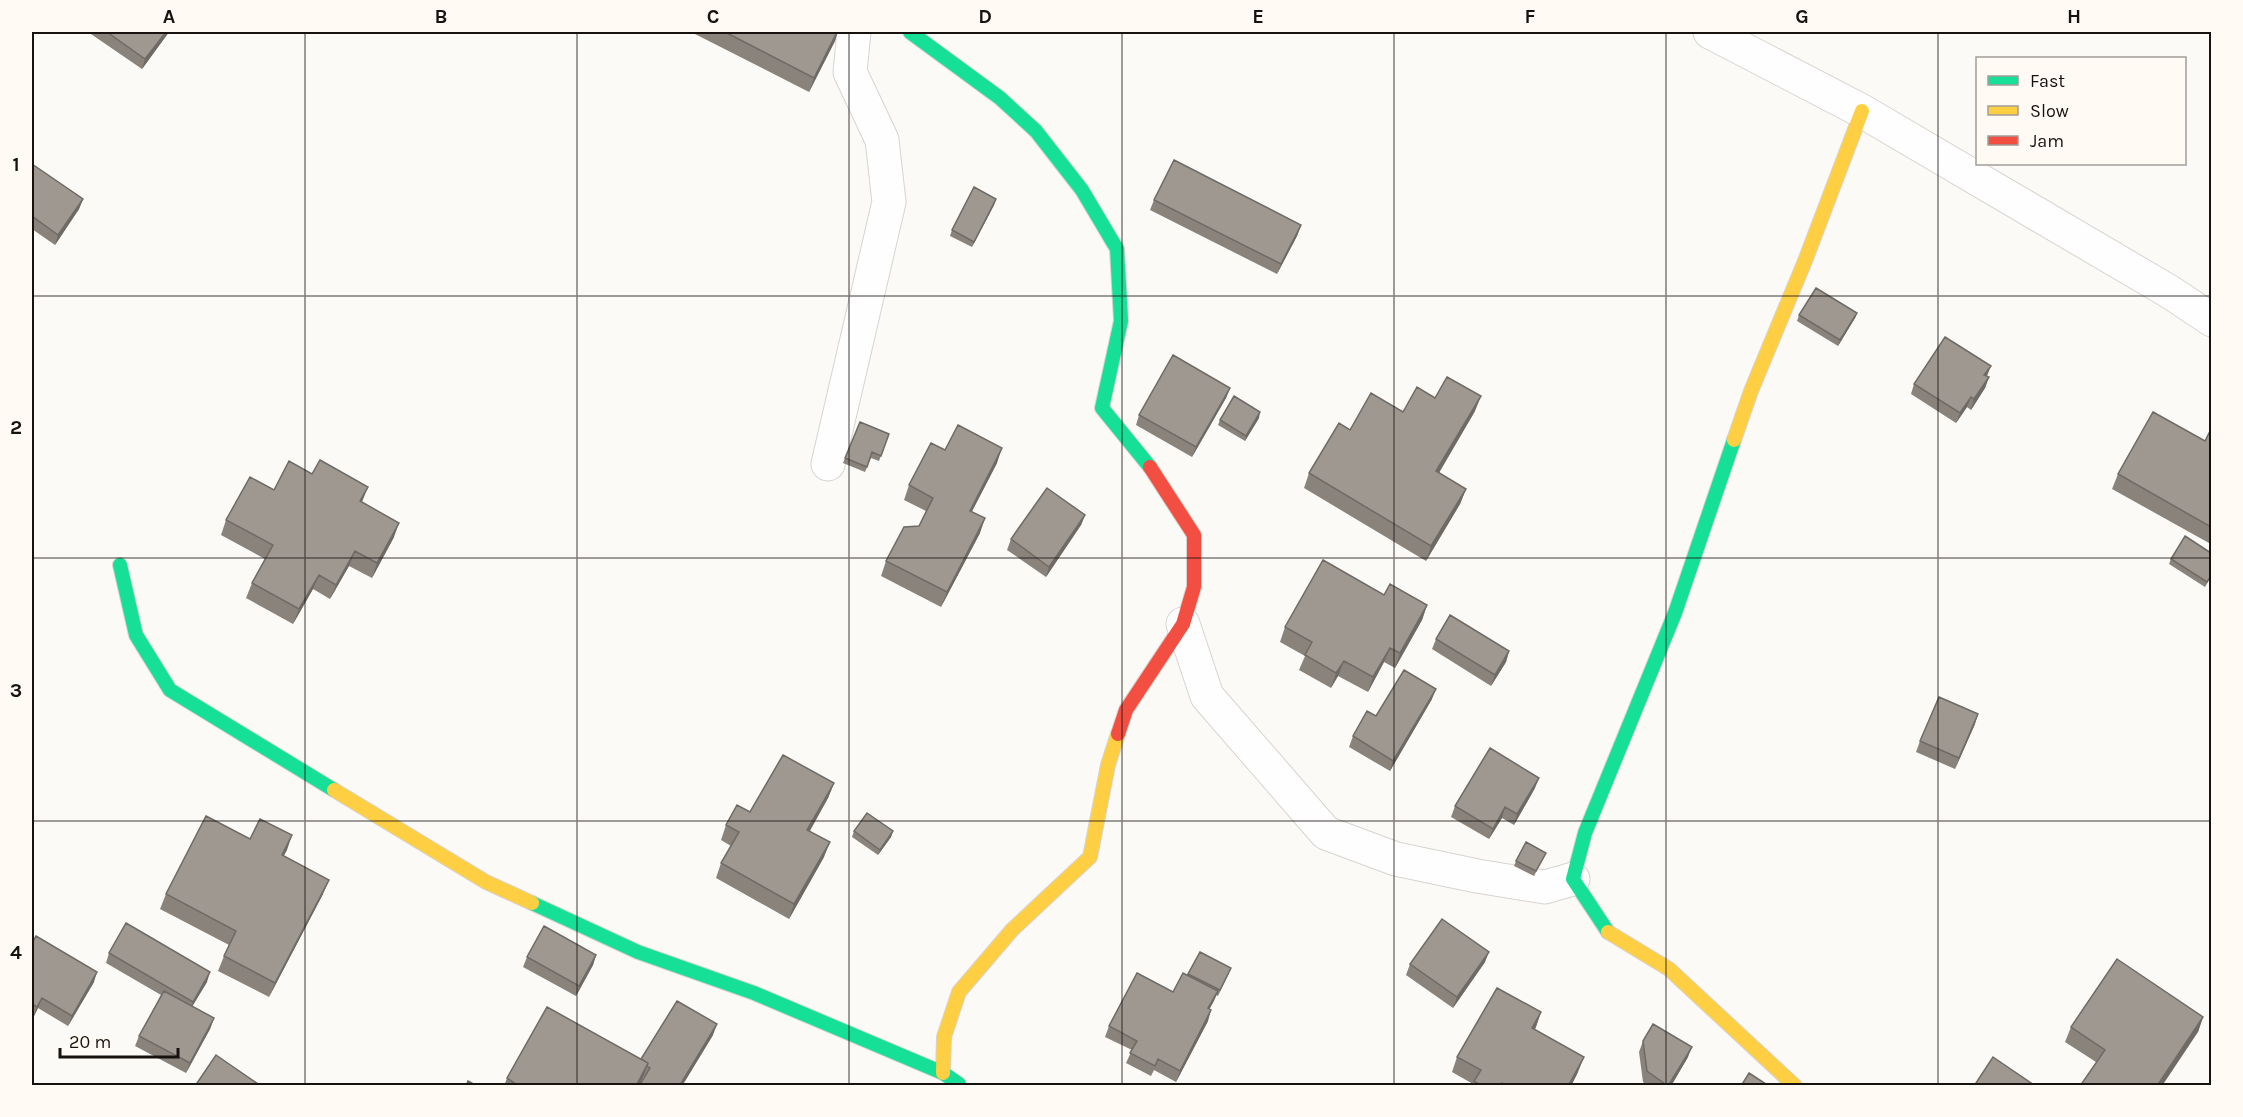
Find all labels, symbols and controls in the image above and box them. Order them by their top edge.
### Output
text: A [163,5,176,28]
text: B [435,5,447,28]
text: C [707,5,719,28]
text: D [978,5,992,28]
text: E [1252,5,1264,28]
text: F [1525,5,1536,28]
text: G [1795,5,1809,28]
text: H [2067,5,2081,28]
legend [1976,57,2186,165]
text: Fast [2030,70,2065,92]
text: Slow [2030,100,2069,122]
text: Jam [2030,130,2064,152]
text: 1 [12,153,20,176]
text: 2 [10,416,22,439]
text: 3 [10,679,22,702]
text: 4 [10,941,22,964]
scale bar [60,1021,178,1059]
text: 20 m [69,1031,111,1053]

